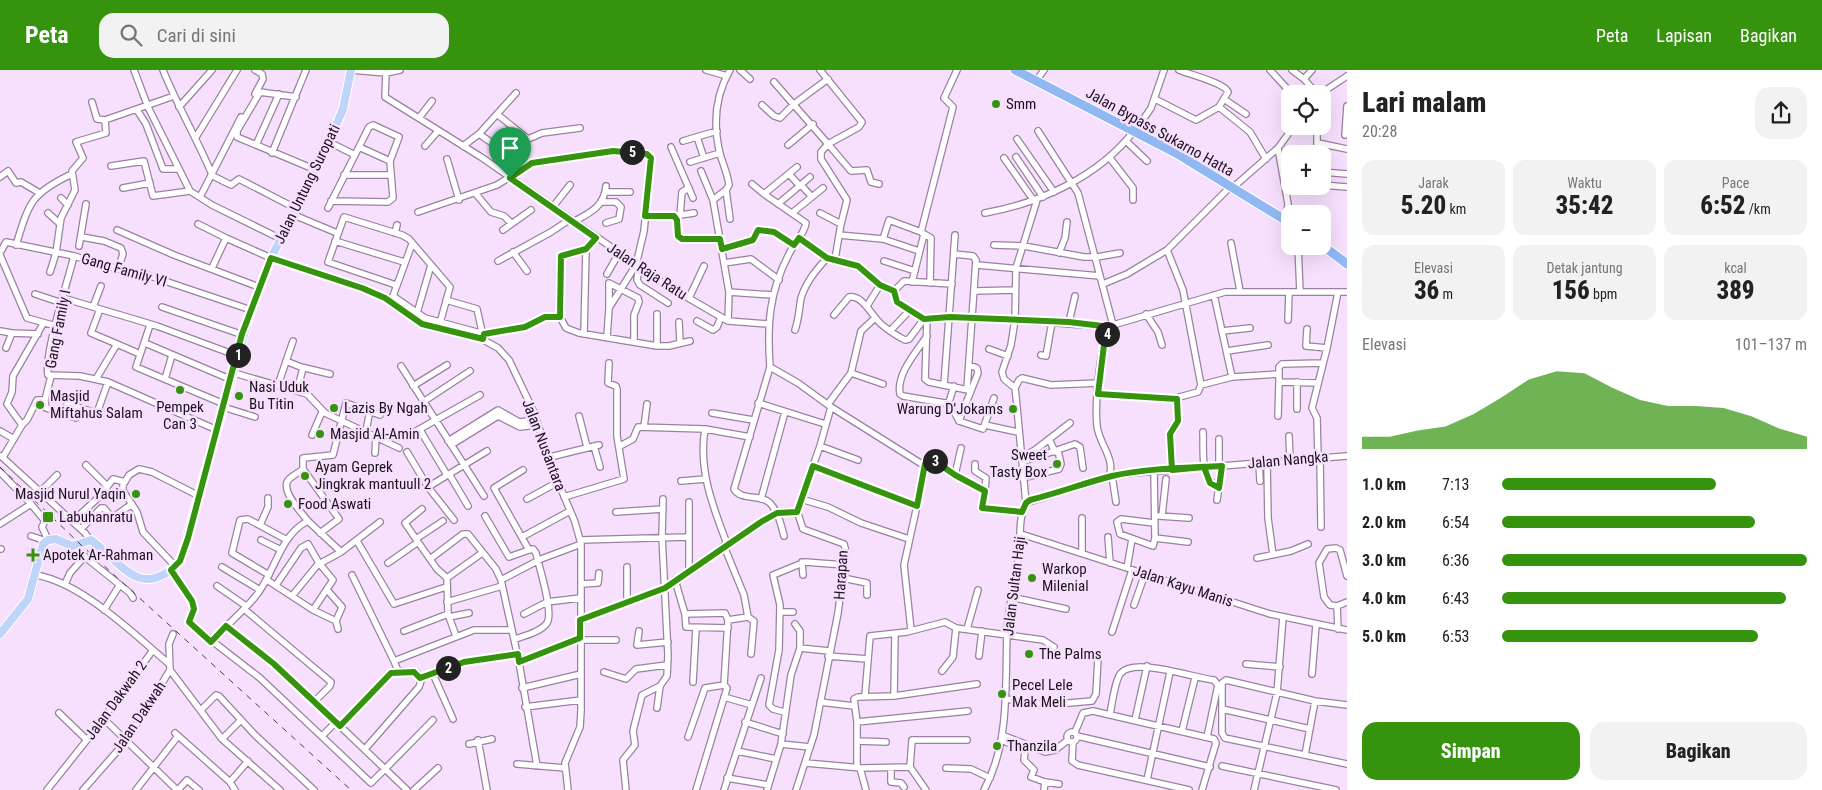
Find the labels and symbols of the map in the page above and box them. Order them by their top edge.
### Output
street label: Jalan Bypass Sukarno Hatta [1083,84,1237,180]
place label: Smm [1006,95,1036,113]
marker: Smm [990,98,1002,110]
street label: Jalan Untung Suropati [270,121,344,247]
pin [489,127,531,178]
pin: 5 [620,140,644,164]
street label: Jalan Raja Ratu [604,238,690,304]
street label: Gang Family VI [79,249,169,291]
street label: Gang Family I [42,288,74,370]
pin: 4 [1094,322,1120,346]
pin: 1 [226,342,250,368]
place label: Nasi Uduk Bu Titin [249,378,309,413]
marker: Pempek Can 3 [174,384,186,396]
place label: Masjid Miftahus Salam [50,387,143,422]
marker: Nasi Uduk Bu Titin [233,390,245,402]
street label: Jalan Nusantara [518,397,570,493]
place label: Pempek Can 3 [156,398,204,433]
marker: Masjid Miftahus Salam [34,399,46,411]
place label: Lazis By Ngah [344,399,428,417]
place label: Warung D'Jokams [897,400,1003,418]
marker: Lazis By Ngah [328,402,340,414]
marker: Warung D'Jokams [1007,403,1019,415]
place label: Masjid Al-Amin [330,425,420,443]
marker: Masjid Al-Amin [314,428,326,440]
place label: Sweet Tasty Box [990,446,1047,481]
pin: 3 [922,448,948,474]
street label: Jalan Nangka [1247,448,1329,472]
place label: Ayam Geprek Jingkrak mantuull 2 [315,458,431,493]
marker: Sweet Tasty Box [1051,458,1063,470]
marker: Ayam Geprek Jingkrak mantuull 2 [299,470,311,482]
place label: Masjid Nurul Yaqin [15,485,126,503]
marker: Masjid Nurul Yaqin [130,488,142,500]
place label: Food Aswati [298,495,371,513]
marker: Food Aswati [282,498,294,510]
place label: Labuhanratu [59,508,133,526]
marker: Labuhanratu [41,510,55,524]
street label: Jalan Sultan Haji [999,535,1029,637]
place label: Apotek Ar-Rahman [43,546,153,564]
marker: Apotek Ar-Rahman [27,549,39,561]
street label: Harapan [830,550,852,600]
place label: Warkop Milenial [1042,560,1089,595]
street label: Jalan Kayu Manis [1131,561,1235,611]
marker: Warkop Milenial [1026,572,1038,584]
place label: The Palms [1039,645,1102,663]
marker: The Palms [1023,648,1035,660]
pin: 2 [436,656,460,680]
street label: Jalan Dakwah 2 [81,657,151,743]
place label: Pecel Lele Mak Meli [1012,676,1073,711]
street label: Jalan Dakwah [108,678,170,756]
marker: Pecel Lele Mak Meli [996,688,1008,700]
place label: Thanzila [1007,737,1057,755]
marker: Thanzila [991,740,1003,752]

